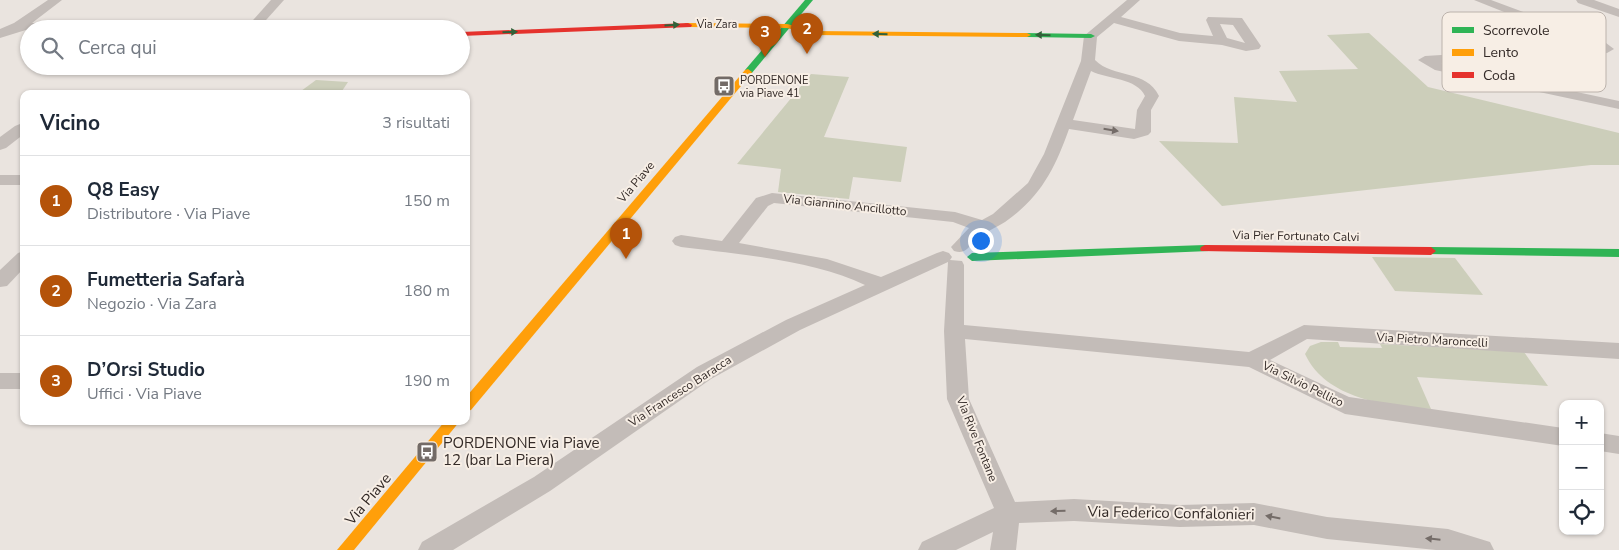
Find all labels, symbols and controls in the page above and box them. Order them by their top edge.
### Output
legend [1442,12,1606,92]
pin: 2 [791,13,823,54]
pin: 3 [749,16,781,57]
street label: Via Zara [696,17,738,32]
search box [20,20,470,75]
one-way arrow [665,21,681,29]
text: Scorrevole [1483,21,1549,40]
one-way arrow [502,28,518,36]
one-way arrow [872,30,888,38]
one-way arrow [1034,31,1050,39]
icon: search [38,34,66,62]
text: Cerca qui [78,35,157,61]
text: Lento [1483,43,1519,62]
text: Coda [1483,66,1515,85]
place label: PORDENONE via Piave 41 [740,73,808,101]
bus stop icon: PORDENONE via Piave 41 [712,74,736,98]
text: Vicino [40,109,100,137]
text: 3 risultati [382,112,450,134]
one-way arrow [1103,127,1119,135]
street label: Via Piave [613,158,658,207]
text: Q8 Easy [87,177,159,203]
text: 1 [51,190,61,212]
text: 150 m [403,190,450,212]
street label: Via Giannino Ancillotto [782,190,908,219]
text: Distributore · Via Piave [87,203,250,225]
pin: 1 [610,218,642,259]
street label: Via Pier Fortunato Calvi [1231,227,1360,245]
your location [968,228,994,254]
text: Fumetteria Safarà [87,267,245,293]
text: 2 [51,280,61,302]
text: 180 m [403,280,450,302]
text: Negozio · Via Zara [87,293,217,315]
street label: Via Pietro Maroncelli [1375,329,1488,351]
street label: Via Francesco Baracca [625,352,734,431]
text: D’Orsi Studio [87,357,205,383]
street label: Via Silvio Pellico [1259,357,1347,411]
text: 3 [51,370,61,392]
text: 190 m [403,370,450,392]
text: Uffici · Via Piave [87,383,202,405]
street label: Via Rive Fontane [952,393,1001,484]
map controls [1559,400,1604,535]
button: + [1559,400,1604,445]
place label: PORDENONE via Piave 12 (bar La Piera) [443,433,600,470]
bus stop icon: PORDENONE via Piave 12 (bar La Piera) [415,440,439,464]
button: − [1559,445,1604,490]
street label: Via Piave [340,469,396,530]
button: locate [1559,490,1604,535]
street label: Via Federico Confalonieri [1086,502,1255,524]
one-way arrow [1050,507,1066,515]
one-way arrow [1265,513,1280,521]
one-way arrow [1425,535,1441,543]

